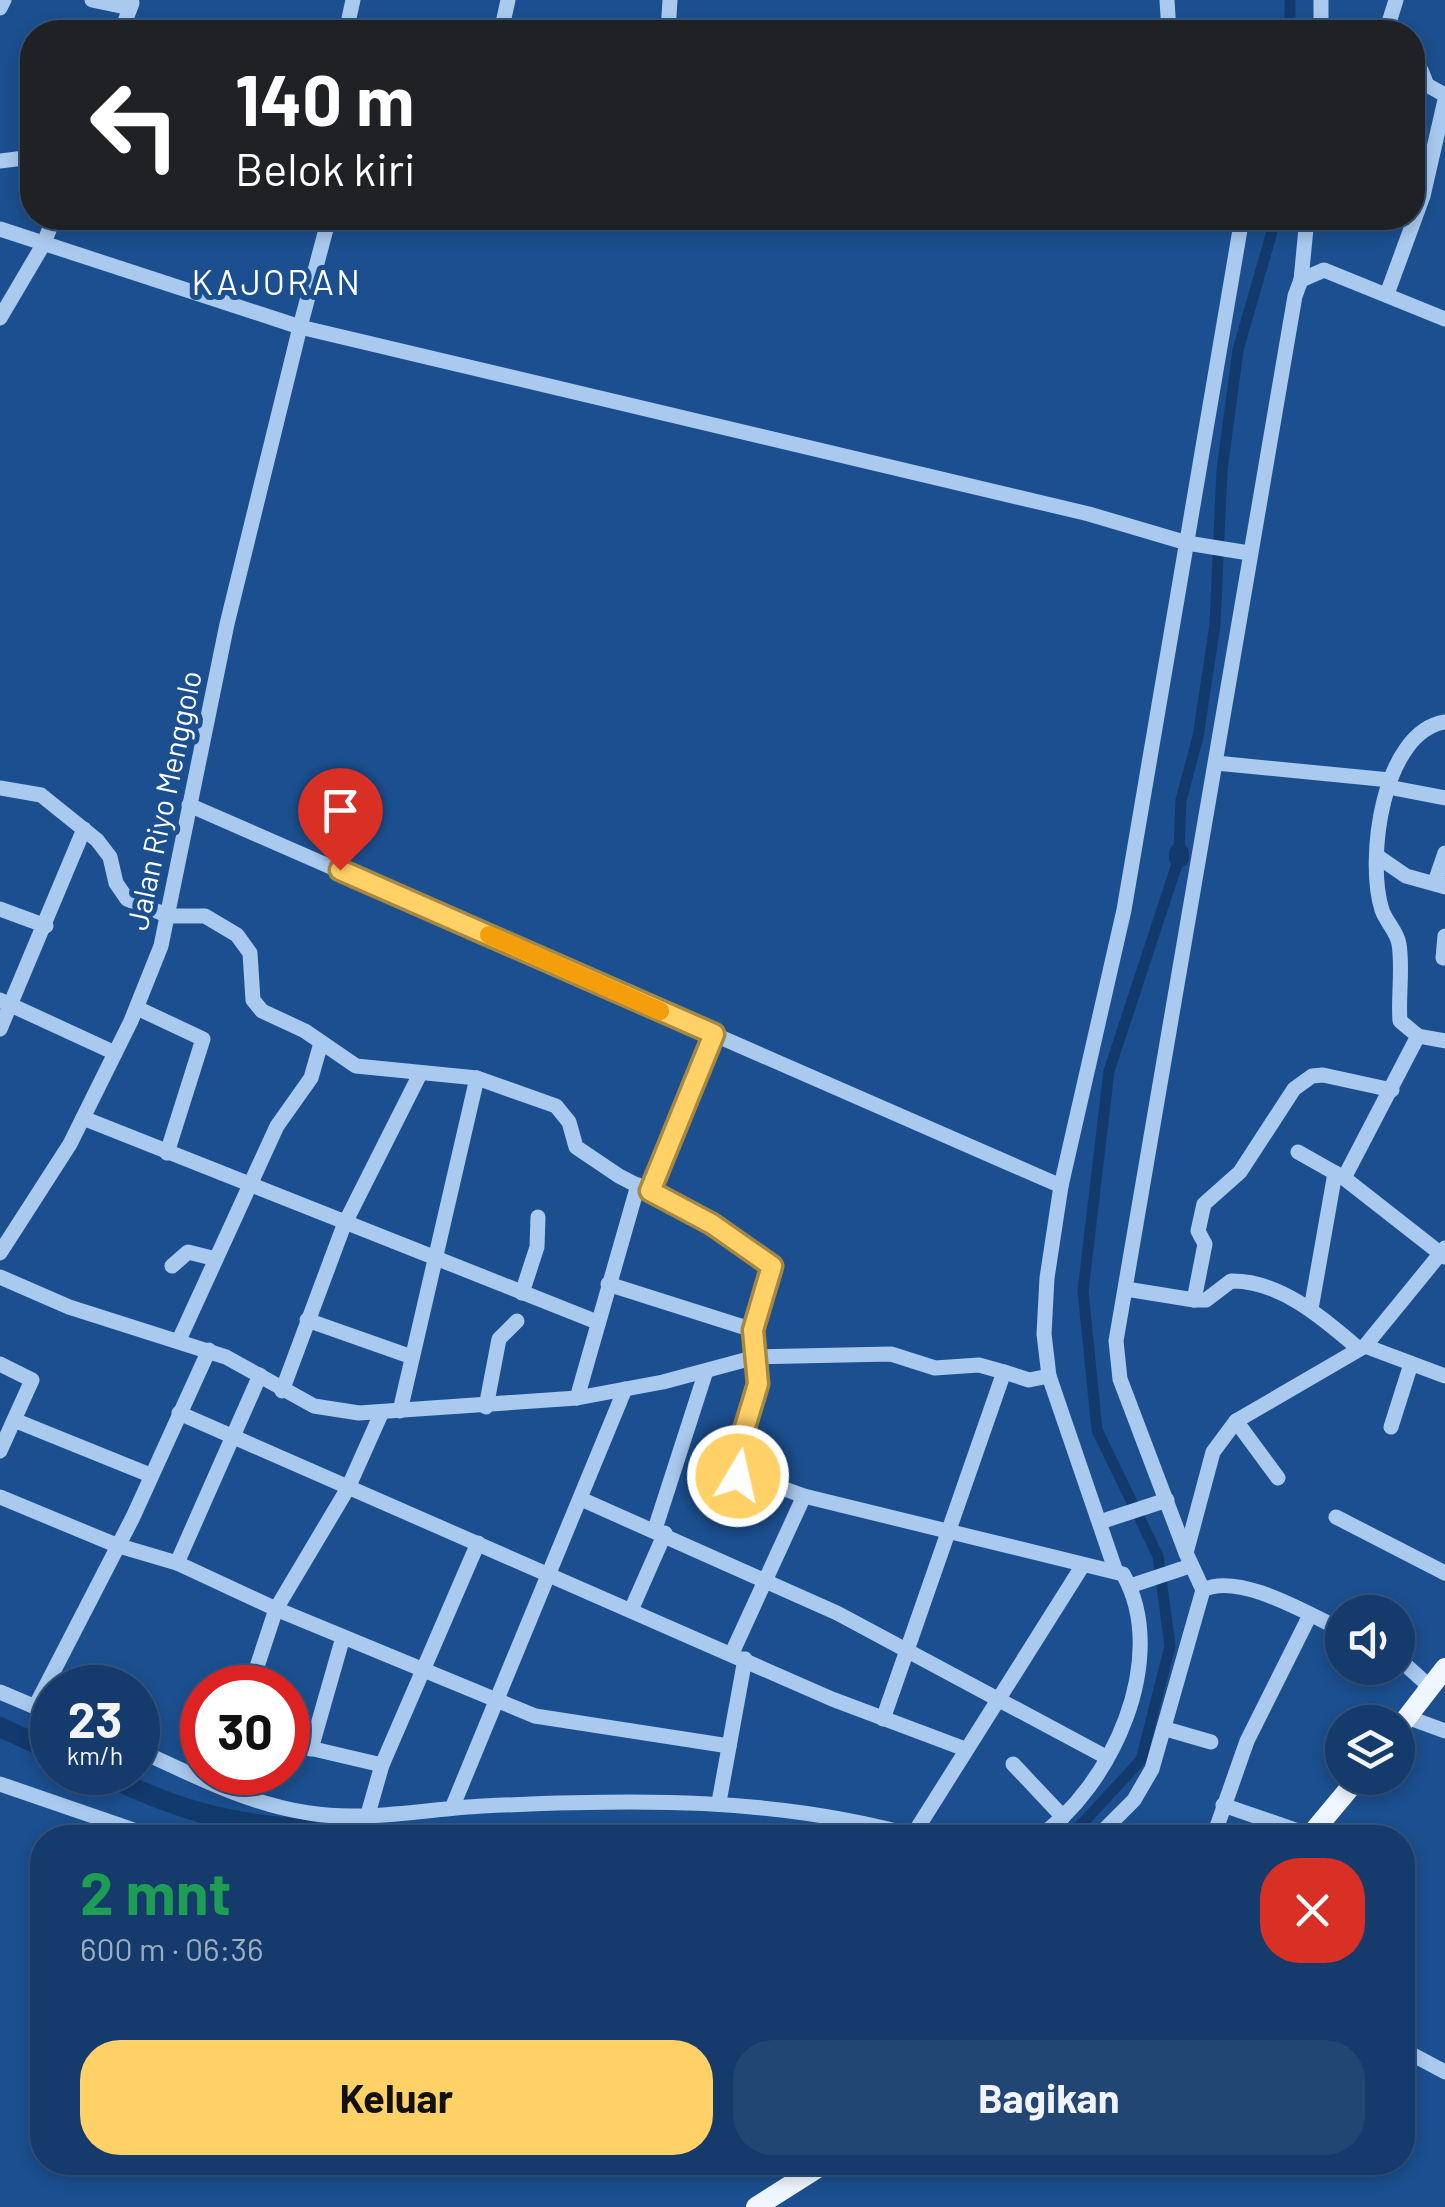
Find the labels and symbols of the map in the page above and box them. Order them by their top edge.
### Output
district label: KAJORAN [192,260,362,302]
street label: Jalan Riyo Menggolo [118,667,208,933]
pin [298,768,383,871]
position arrow [686,1424,790,1528]
speed limit sign: 30 [180,1665,310,1795]

